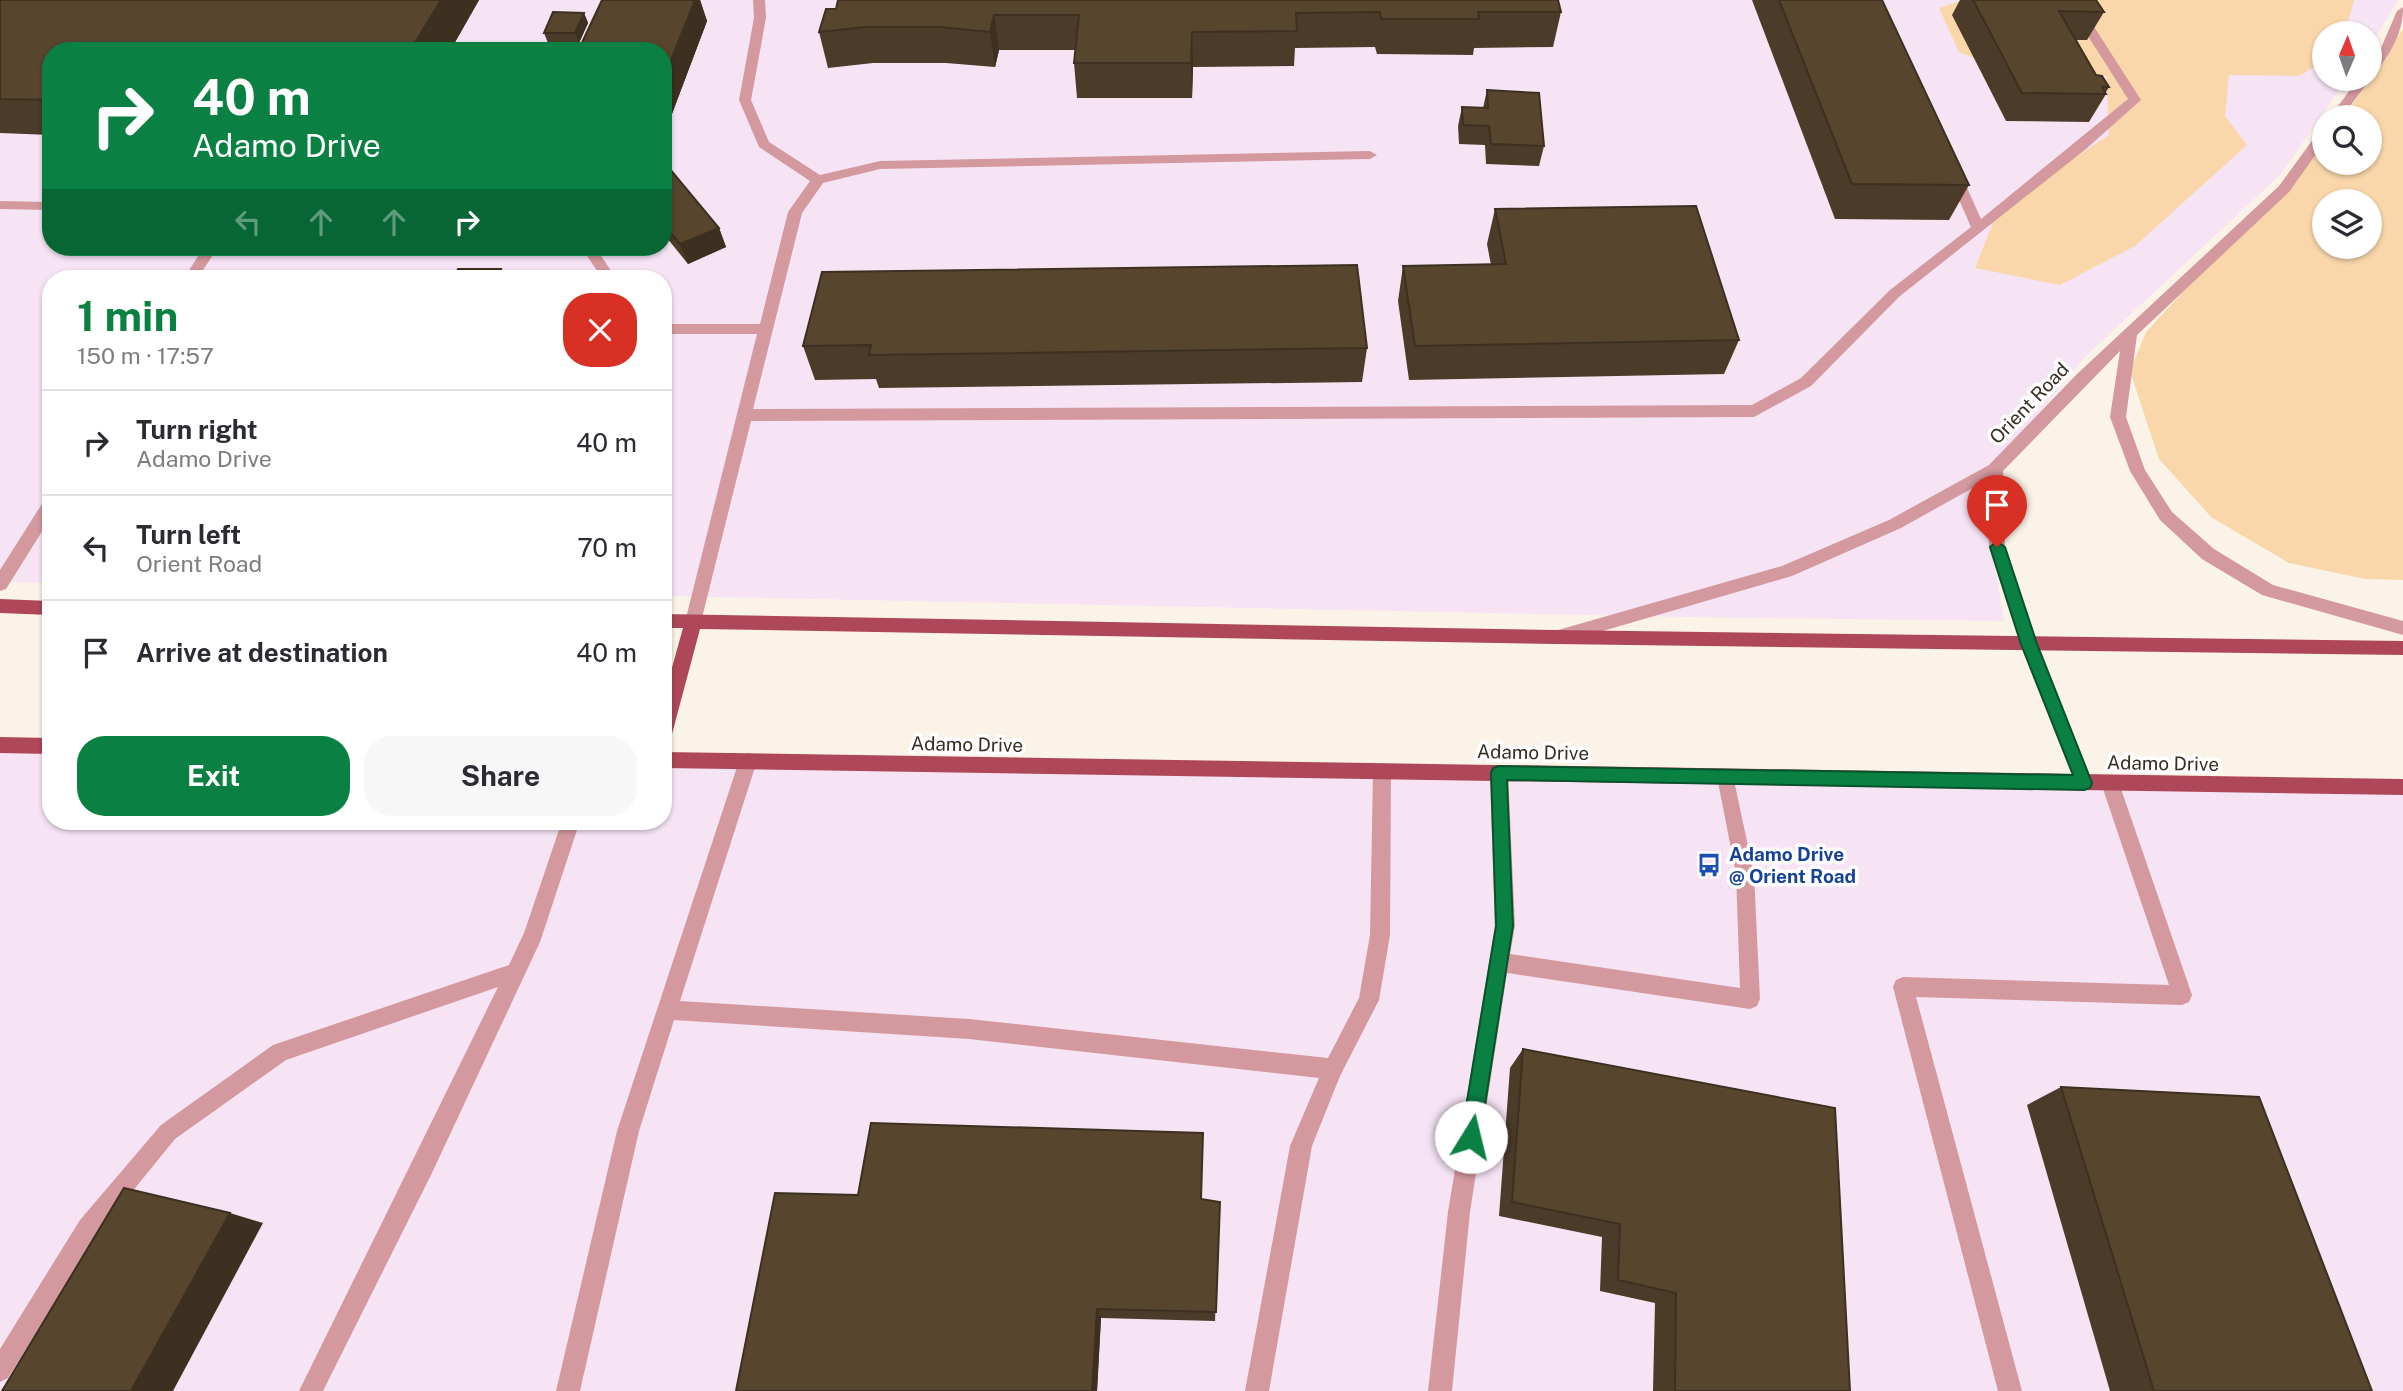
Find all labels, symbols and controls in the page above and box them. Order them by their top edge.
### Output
north arrow [2312,21,2382,91]
map controls [2312,21,2382,259]
text: 40 m [192,68,311,126]
icon: right [77,70,168,161]
button: search [2312,105,2382,175]
text: Adamo Drive [192,127,381,164]
button: layers [2312,189,2382,259]
icon: left [229,203,267,241]
icon: ahead [302,203,340,241]
icon: ahead [375,203,413,241]
icon: right [448,203,486,241]
text: 1 min [77,291,178,340]
button: close [563,293,637,367]
text: 150 m · 17:57 [77,342,214,369]
street label: Orient Road [1985,358,2073,448]
text: Turn right [136,414,258,445]
icon: right [77,424,115,462]
text: 40 m [576,427,637,458]
text: Adamo Drive [136,445,272,472]
pin [1967,475,2027,547]
icon: arrive [1978,486,2016,524]
text: Turn left [136,519,241,550]
icon: left [77,529,115,567]
text: 70 m [577,532,637,563]
text: Orient Road [136,550,262,577]
icon: arrive [77,634,115,672]
text: Arrive at destination [136,637,388,668]
text: 40 m [576,637,637,668]
street label: Adamo Drive [911,732,1023,756]
button: Exit [77,736,350,816]
button: Share [364,736,637,816]
street label: Adamo Drive [1477,740,1589,764]
street label: Adamo Drive [2107,751,2219,775]
place label: Adamo Drive @ Orient Road [1729,843,1856,887]
bus stop icon: Adamo Drive @ Orient Road [1695,851,1723,879]
position arrow [1434,1100,1508,1174]

